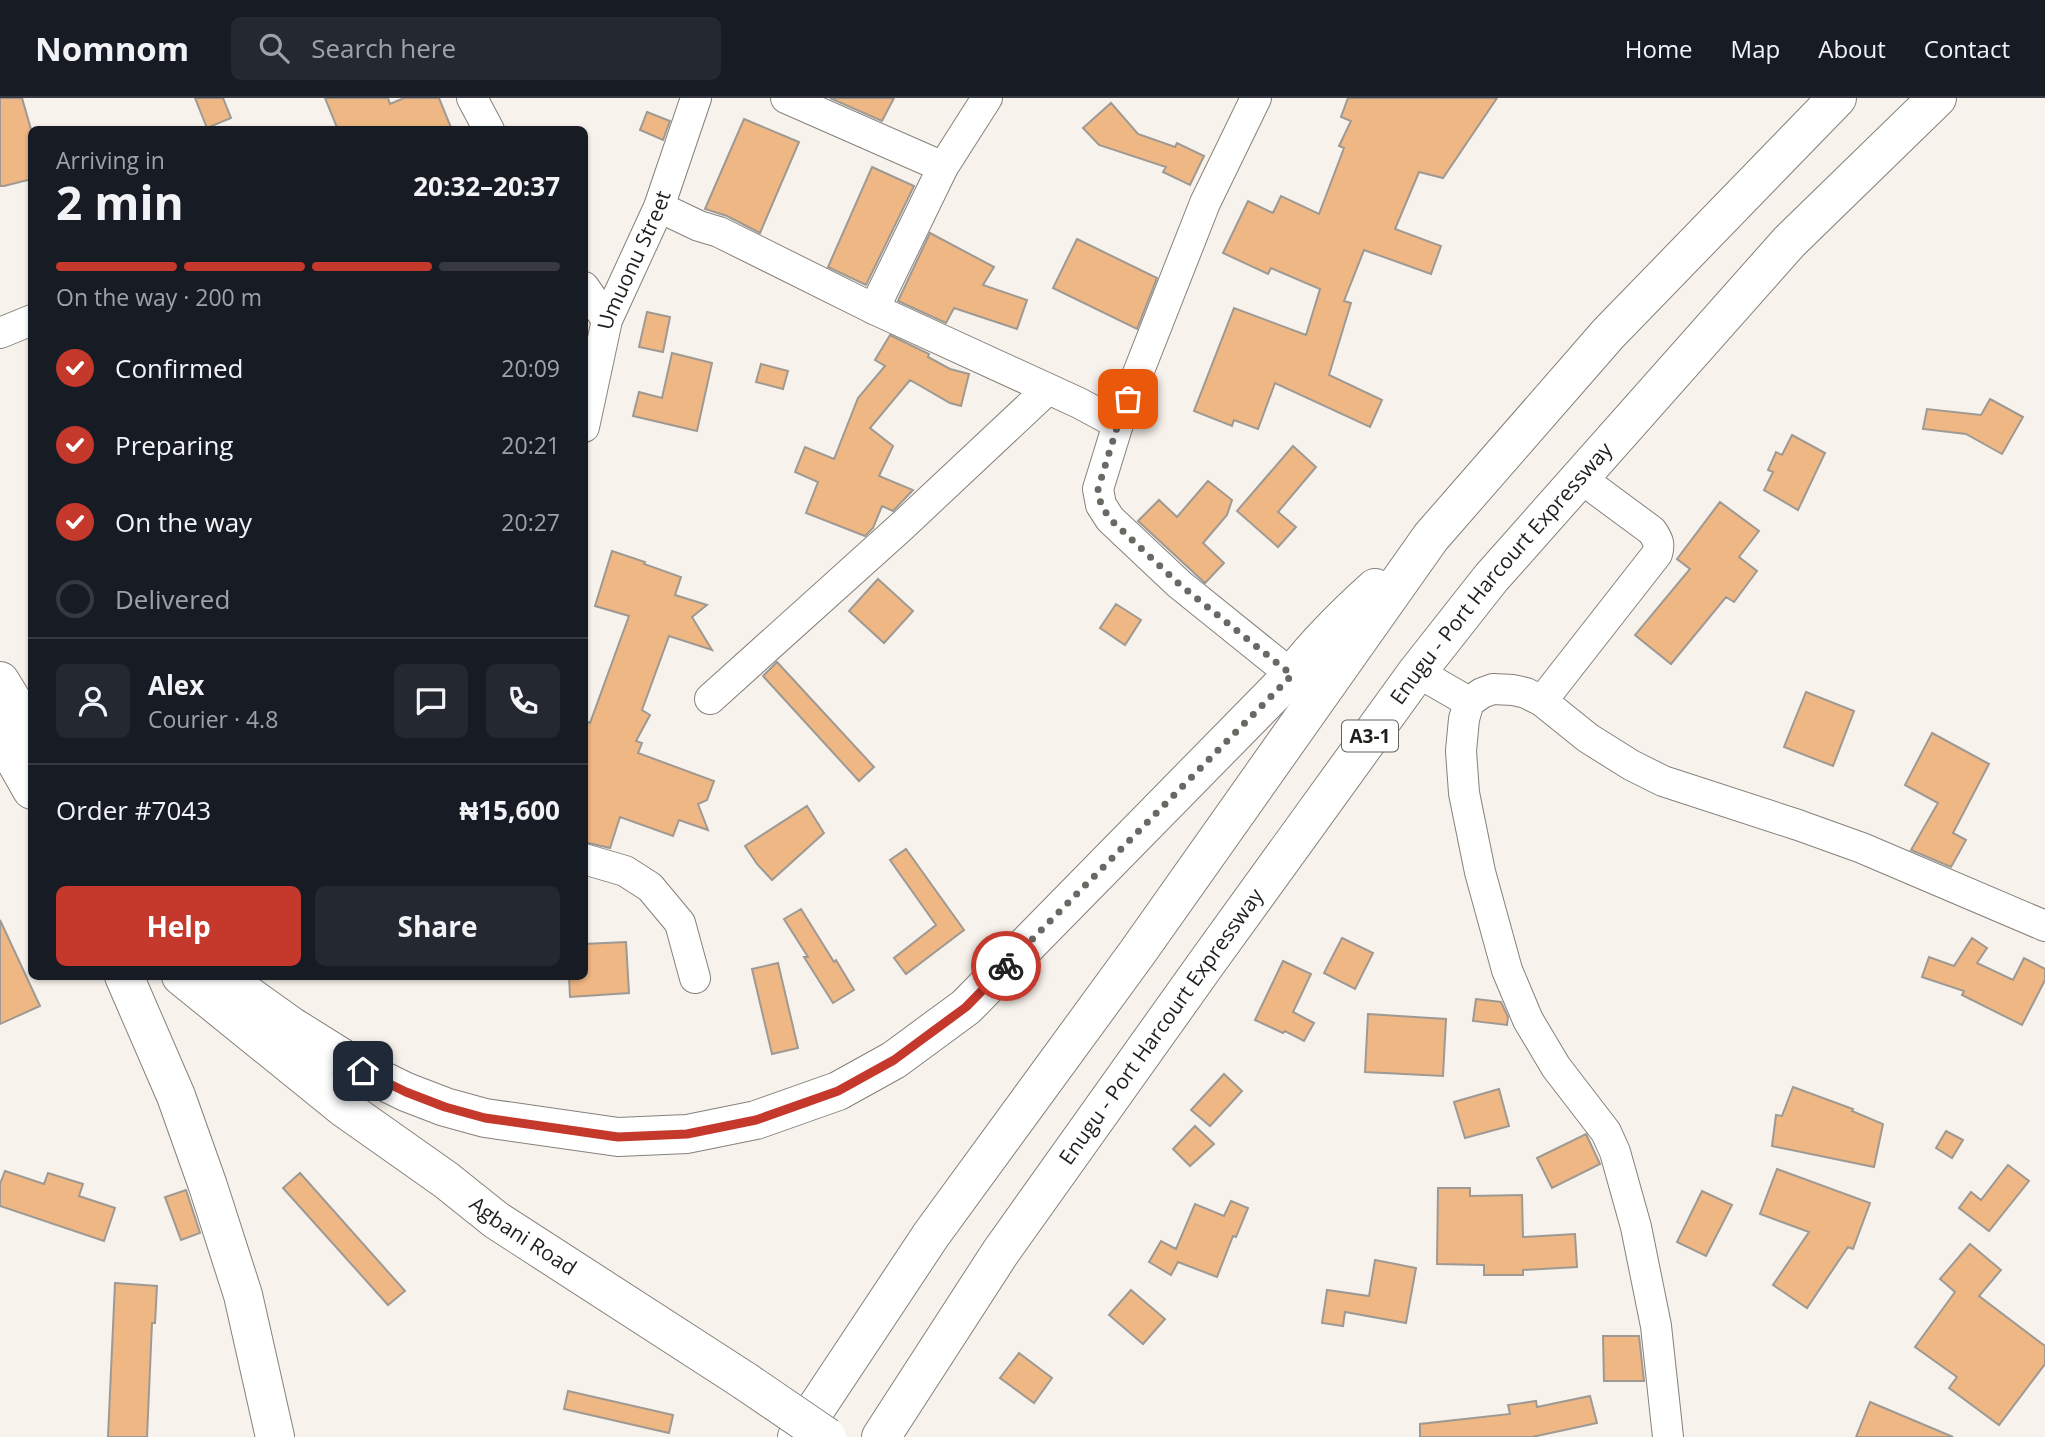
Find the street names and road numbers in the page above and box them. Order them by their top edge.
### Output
street label: Umuonu Street [590,187,677,332]
street label: Enugu - Port Harcourt Expressway [1383,435,1618,710]
road number: A3-1 [1342,720,1398,751]
street label: Enugu - Port Harcourt Expressway [1052,882,1269,1170]
street label: Agbani Road [464,1189,582,1281]

